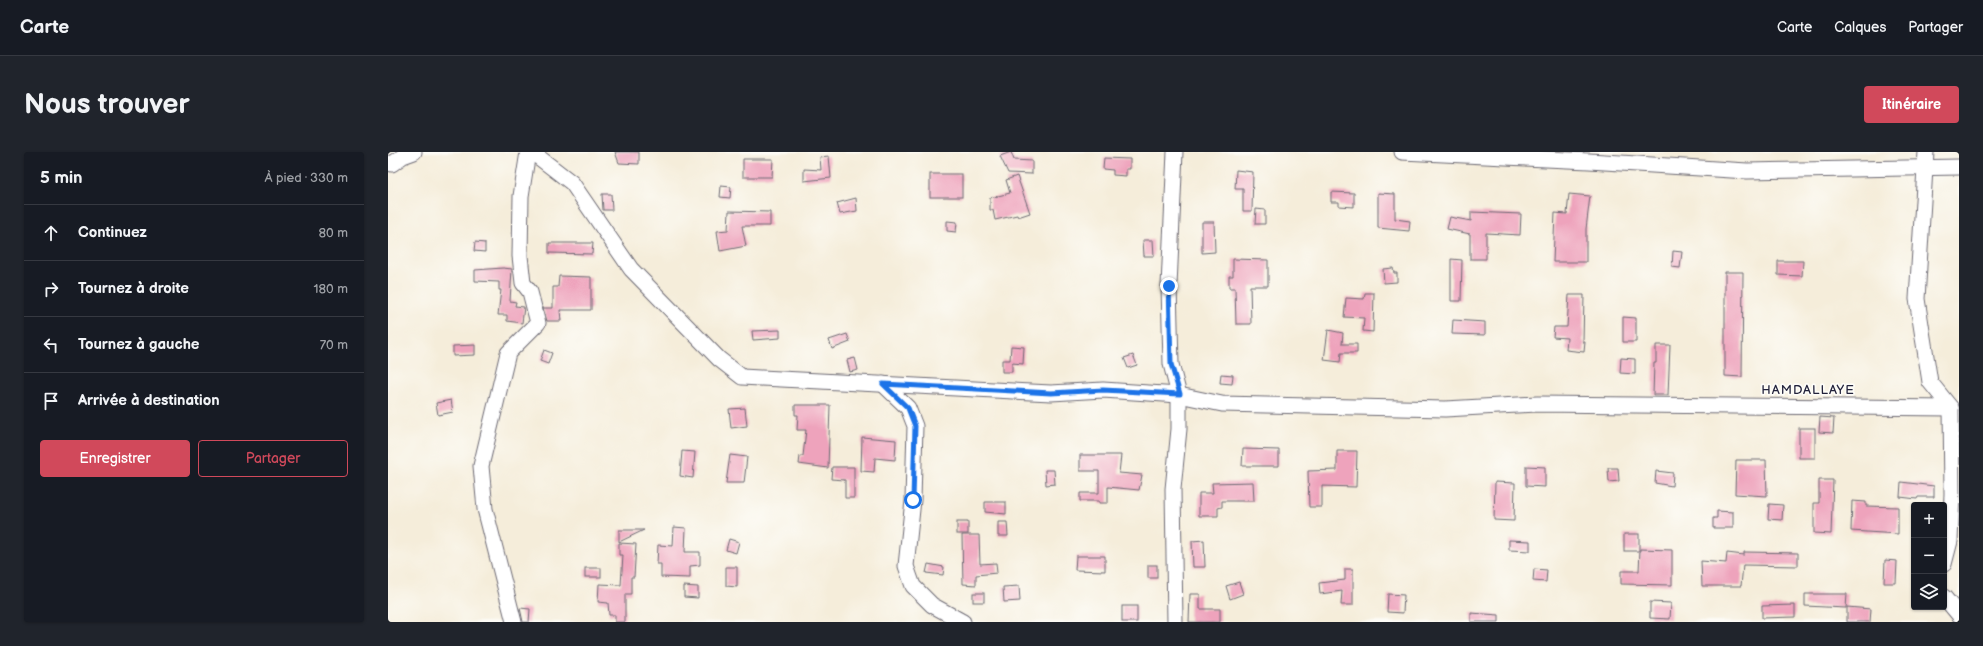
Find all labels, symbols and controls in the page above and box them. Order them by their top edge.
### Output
text: Carte [20,16,69,39]
text: Carte [1777,19,1812,36]
text: Calques [1834,19,1886,36]
text: Partager [1908,19,1963,36]
button: Itinéraire [1864,86,1959,123]
text: Nous trouver [24,88,190,121]
text: 5 min [40,168,83,188]
text: À pied · 330 m [264,170,348,186]
icon: ahead [40,222,62,244]
text: Continuez [78,223,147,242]
text: 80 m [319,225,348,241]
route end [1160,277,1178,295]
icon: right [40,278,62,300]
text: Tournez à droite [78,279,189,298]
text: 180 m [313,281,348,297]
icon: left [40,334,62,356]
text: Tournez à gauche [78,335,199,354]
text: 70 m [320,337,348,353]
district label: HAMDALLAYE [1761,382,1855,398]
icon: arrive [40,390,62,412]
text: Arrivée à destination [78,391,220,410]
button: Enregistrer [40,440,190,477]
button: Partager [198,440,348,477]
route start [904,491,922,509]
map controls [1911,502,1947,610]
button: + [1911,502,1947,538]
button: − [1911,538,1947,574]
button: layers [1911,574,1947,610]

